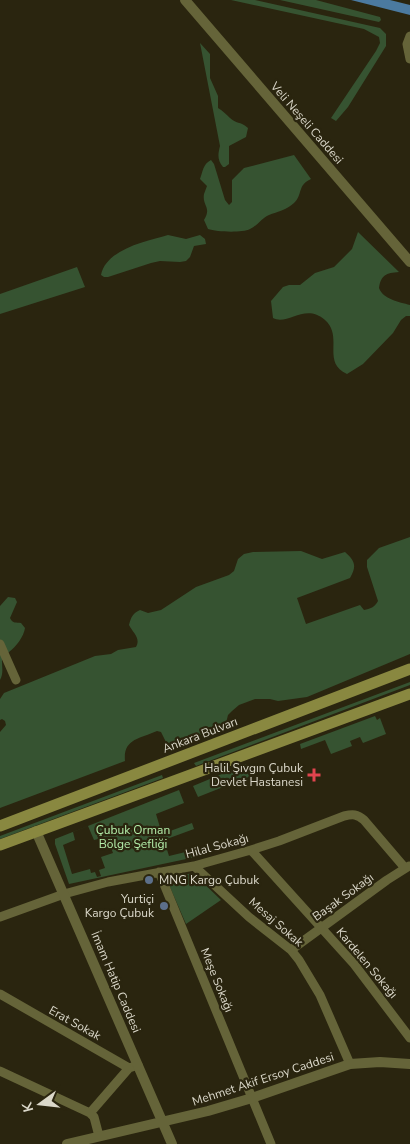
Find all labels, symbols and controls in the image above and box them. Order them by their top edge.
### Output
street label: Veli Neşeli Caddesi [266,78,347,167]
street label: Ankara Bulvarı [160,713,240,757]
place label: Halil Şıvgın Çubuk Devlet Hastanesi [204,760,304,790]
marker: Halil Şıvgın Çubuk Devlet Hastanesi [307,768,321,782]
park label: Çubuk Orman Bölge Şefliği [96,822,170,852]
street label: Hilal Sokağı [184,830,250,862]
street label: Başak Sokağı [309,869,377,925]
place label: MNG Kargo Çubuk [159,872,260,888]
marker: MNG Kargo Çubuk [143,874,155,886]
place label: Yurtiçi Kargo Çubuk [85,891,155,921]
street label: Mesaj Sokak [245,894,307,951]
marker: Yurtiçi Kargo Çubuk [158,900,170,912]
street label: Kardelen Sokağı [333,924,401,1002]
street label: İmam Hatip Caddesi [87,929,145,1035]
street label: Meşe Sokağı [197,945,237,1015]
street label: Erat Sokak [46,1002,105,1044]
street label: Mehmet Akif Ersoy Caddesi [190,1049,336,1109]
north arrow [15,1079,65,1129]
text: K [17,1100,38,1114]

